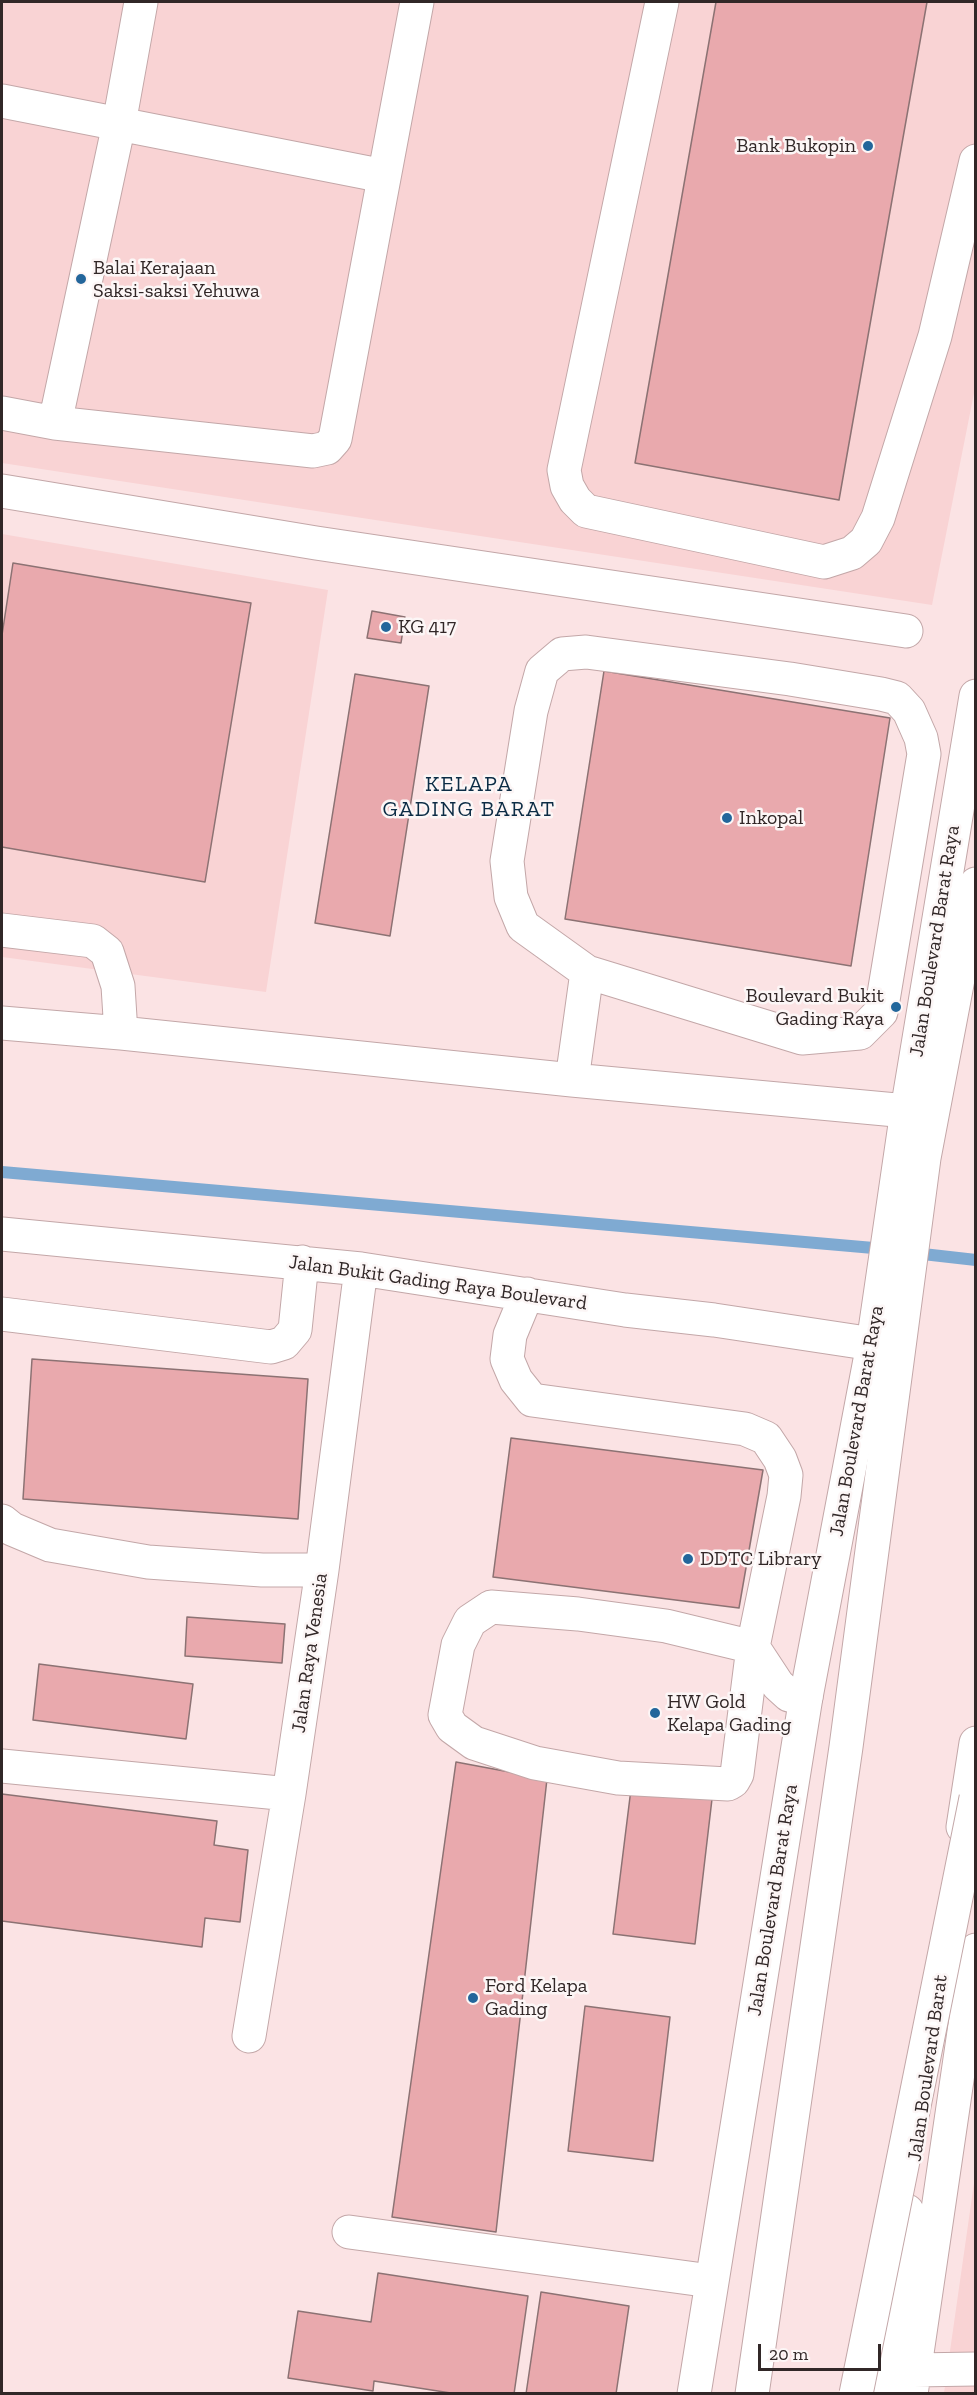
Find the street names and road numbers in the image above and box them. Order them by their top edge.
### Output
street label: Jalan Boulevard Barat Raya [905,824,965,1058]
street label: Jalan Bukit Gading Raya Boulevard [287,1250,589,1316]
street label: Jalan Boulevard Barat Raya [825,1304,889,1538]
street label: Jalan Raya Venesia [287,1572,333,1734]
street label: Jalan Boulevard Barat Raya [743,1783,803,2017]
street label: Jalan Boulevard Barat [903,1973,953,2163]

